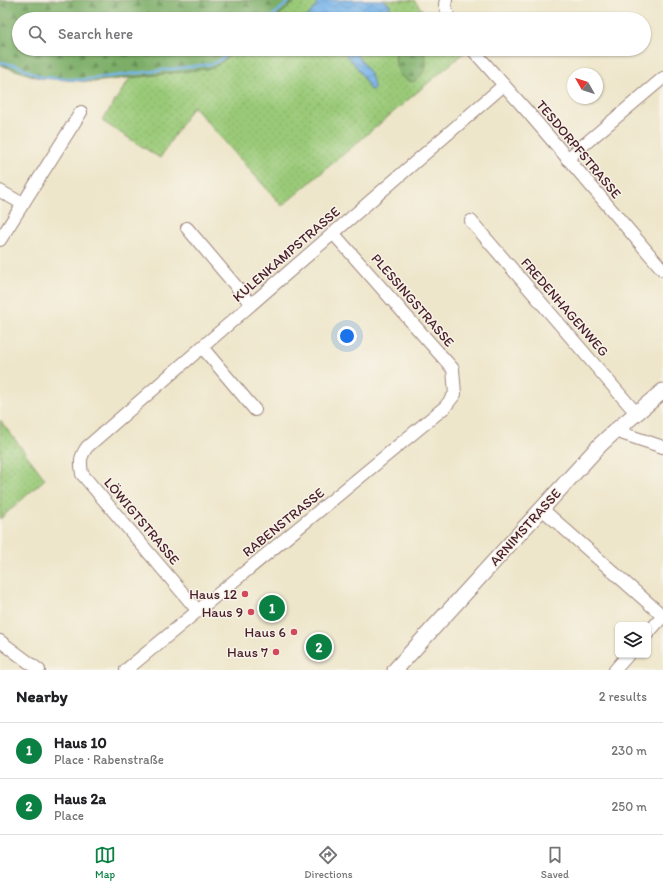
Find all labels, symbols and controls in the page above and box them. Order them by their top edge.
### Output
search box [12,12,651,56]
icon: search [26,23,48,45]
text: Search here [58,25,133,43]
north arrow [567,68,603,104]
street label: TESDORPFSTRASSE [532,97,625,202]
street label: KULENKAMPSTRASSE [229,203,344,306]
street label: PLESSINGSTRASSE [367,250,458,351]
street label: FREDENHAGENWEG [517,255,612,360]
your location [337,326,357,346]
street label: LÖWIGTSTRASSE [100,474,183,568]
street label: RABENSTRASSE [239,484,328,561]
street label: ARNIMSTRASSE [486,485,565,570]
place label: Haus 12 [189,586,238,603]
marker: Haus 12 [240,589,250,599]
pin: 1 [259,593,285,623]
place label: Haus 9 [202,604,243,621]
marker: Haus 9 [246,607,256,617]
map controls [615,622,651,658]
button: layers [615,622,651,658]
place label: Haus 6 [245,624,286,641]
marker: Haus 6 [289,627,299,637]
pin: 2 [306,632,332,662]
place label: Haus 7 [227,644,268,661]
marker: Haus 7 [271,647,281,657]
text: Nearby [16,686,68,706]
text: 2 results [599,689,647,704]
text: Haus 10 [54,734,107,752]
text: 1 [26,743,32,758]
text: 230 m [611,743,647,758]
text: Place · Rabenstraße [54,752,164,767]
text: Haus 2a [54,790,106,808]
text: 2 [26,799,32,814]
text: 250 m [611,799,647,814]
text: Place [54,808,84,823]
tab: Map [94,844,116,881]
tab: Directions [304,844,353,881]
tab: Saved [541,844,569,881]

